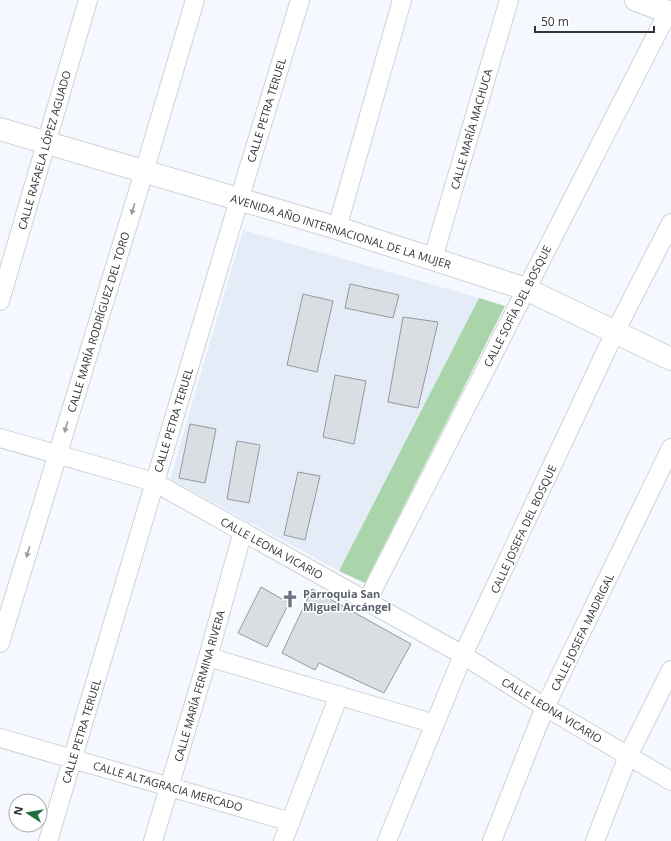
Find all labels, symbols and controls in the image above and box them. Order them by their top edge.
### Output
scale bar [535,8,654,34]
text: 50 m [541,13,569,30]
street label: CALLE PETRA TERUEL [243,56,289,164]
street label: CALLE MARÍA MACHUCA [447,67,495,191]
street label: CALLE RAFAELA LÓPEZ AGUADO [14,69,74,231]
street label: AVENIDA AÑO INTERNACIONAL DE LA MUJER [229,190,453,272]
one-way arrow [130,204,136,216]
street label: CALLE MARÍA RODRÍGUEZ DEL TORO [63,230,133,414]
street label: CALLE SOFÍA DEL BOSQUE [480,243,554,369]
street label: CALLE PETRA TERUEL [150,366,196,474]
one-way arrow [63,422,69,434]
street label: CALLE JOSEFA DEL BOSQUE [487,462,559,596]
street label: CALLE LEONA VICARIO [218,514,326,582]
one-way arrow [25,546,31,558]
street label: CALLE JOSEFA MADRIGAL [547,571,617,693]
place label: Parroquia San Miguel Arcángel [303,586,391,614]
church icon: Parroquia San Miguel Arcángel [280,589,300,609]
street label: CALLE MARÍA FERMINA RIVERA [170,609,228,763]
street label: CALLE LEONA VICARIO [499,674,605,746]
street label: CALLE PETRA TERUEL [58,677,104,785]
street label: CALLE ALTAGRACIA MERCADO [92,757,244,815]
north arrow [8,793,48,833]
text: N [9,805,26,817]

